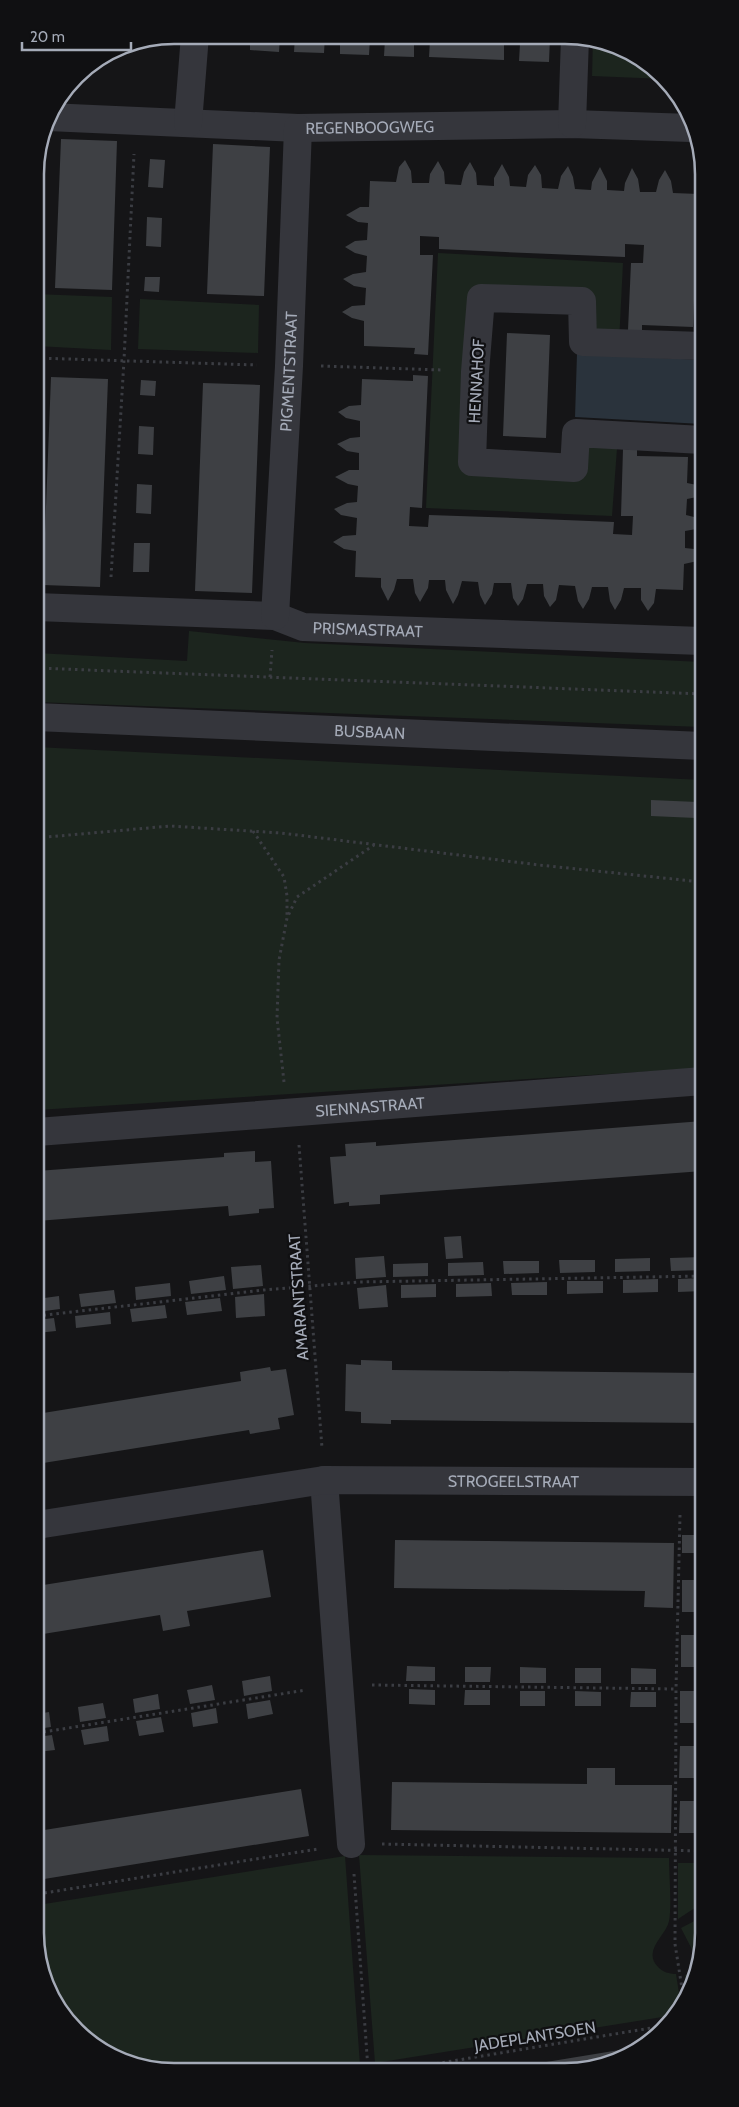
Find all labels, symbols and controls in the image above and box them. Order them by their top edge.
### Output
scale bar [22,20,131,52]
text: 20 m [30,28,65,46]
street label: REGENBOOGWEG [305,117,434,138]
street label: PIGMENTSTRAAT [276,310,301,432]
street label: HENNAHOF [465,338,488,424]
street label: PRISMASTRAAT [312,618,423,641]
street label: BUSBAAN [334,721,406,743]
street label: SIENNASTRAAT [315,1093,426,1121]
street label: AMARANTSTRAAT [285,1233,312,1361]
street label: STROGEELSTRAAT [448,1472,580,1491]
street label: JADEPLANTSOEN [472,2017,597,2056]

